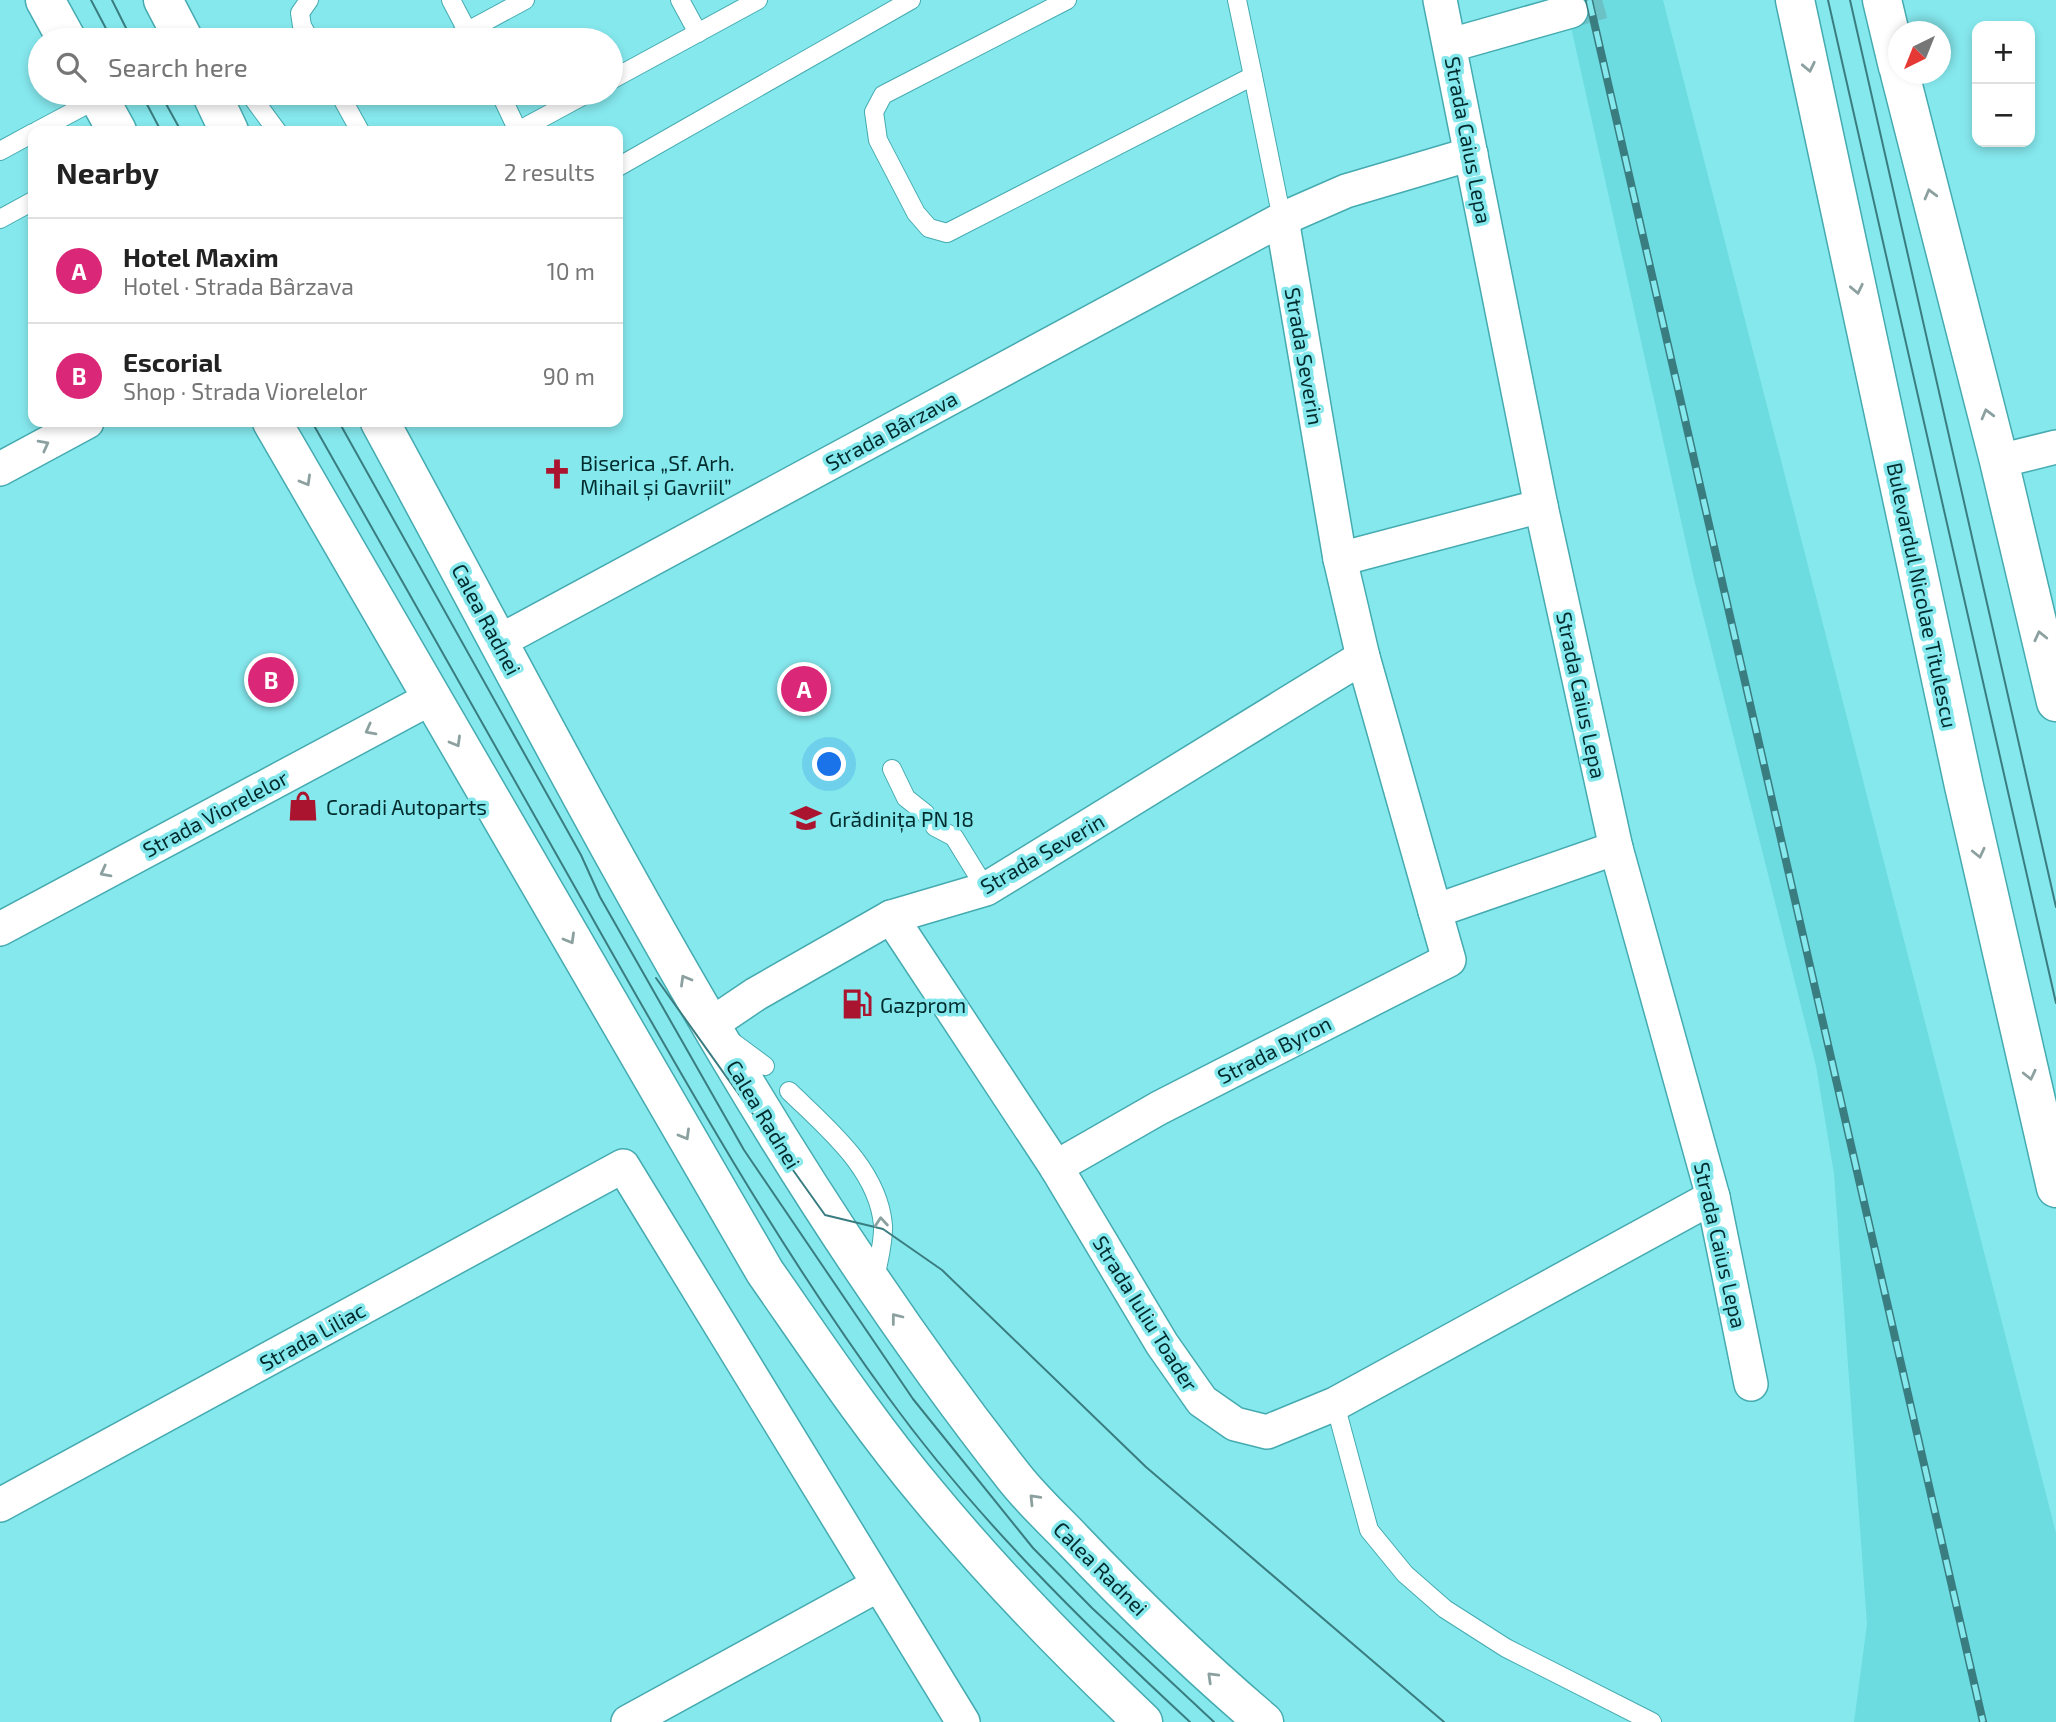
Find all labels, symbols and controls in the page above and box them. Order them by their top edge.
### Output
north arrow [1888,21,1951,84]
map controls [1972,21,2035,147]
button: + [1972,21,2035,84]
search box [28,28,623,105]
icon: search [52,48,90,86]
text: Search here [108,51,248,82]
street label: Strada Caius Lepa [1441,54,1497,226]
one-way arrow [1801,61,1816,73]
button: − [1972,84,2035,147]
text: Nearby [56,154,159,190]
text: 2 results [504,158,595,186]
one-way arrow [1924,188,1938,200]
text: Hotel Maxim [123,241,279,272]
text: A [71,257,87,285]
text: 10 m [547,257,595,285]
text: Hotel · Strada Bârzava [123,272,354,300]
one-way arrow [1849,283,1863,295]
street label: Strada Severin [1281,285,1329,427]
text: Escorial [123,346,222,377]
text: B [72,362,86,390]
text: 90 m [543,362,595,390]
text: Shop · Strada Viorelelor [123,377,367,405]
street label: Strada Bârzava [821,385,961,475]
one-way arrow [1981,409,1996,421]
one-way arrow [36,440,49,453]
place label: Biserica „Sf. Arh. Mihail și Gavriil” [580,450,735,501]
church icon: Biserica „Sf. Arh. Mihail și Gavriil” [540,457,574,491]
street label: Bulevardul Nicolae Titulescu [1883,460,1963,730]
one-way arrow [298,474,311,486]
street label: Calea Radnei [447,559,527,679]
street label: Strada Caius Lepa [1552,609,1612,781]
one-way arrow [2034,630,2049,642]
pin: B [248,654,294,706]
pin: A [781,663,827,715]
one-way arrow [365,722,377,735]
one-way arrow [448,734,461,747]
your location [812,747,846,781]
street label: Strada Viorelelor [138,764,292,862]
shop icon: Coradi Autoparts [286,789,320,823]
place label: Coradi Autoparts [326,794,487,819]
school or university icon: Grădinița PN 18 [789,801,823,835]
place label: Grădinița PN 18 [829,806,974,833]
street label: Strada Severin [976,807,1108,899]
one-way arrow [1971,847,1985,859]
one-way arrow [100,864,112,878]
one-way arrow [562,931,575,944]
one-way arrow [680,975,693,988]
fuel station icon: Gazprom [840,987,874,1021]
place label: Gazprom [880,992,966,1017]
street label: Strada Byron [1213,1010,1335,1088]
street label: Calea Radnei [722,1055,806,1173]
one-way arrow [2022,1069,2036,1081]
one-way arrow [677,1127,690,1140]
street label: Strada Caius Lepa [1690,1160,1752,1330]
one-way arrow [874,1216,889,1227]
street label: Strada Iuliu Toader [1088,1231,1204,1396]
street label: Strada Liliac [255,1297,369,1375]
one-way arrow [892,1314,905,1326]
one-way arrow [1030,1494,1042,1507]
street label: Calea Radnei [1049,1516,1153,1620]
one-way arrow [1208,1673,1221,1685]

